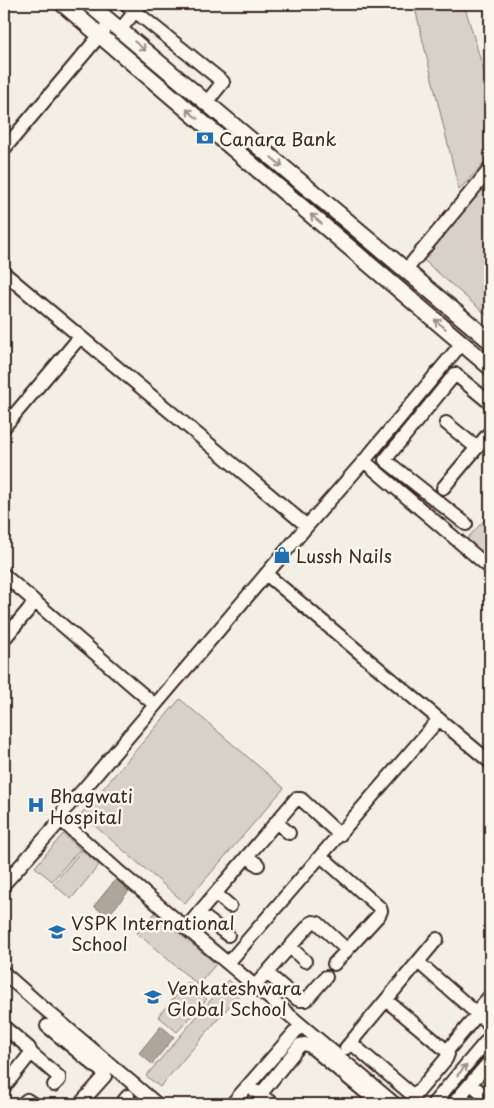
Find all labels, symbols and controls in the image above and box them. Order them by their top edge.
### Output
one-way arrow [133,41,146,52]
one-way arrow [186,108,199,119]
place label: Canara Bank [219,125,336,152]
bank icon: Canara Bank [195,128,215,148]
one-way arrow [271,157,284,168]
one-way arrow [310,213,323,224]
one-way arrow [433,318,446,330]
place label: Lussh Nails [296,542,392,569]
shop icon: Lussh Nails [272,545,292,565]
place label: Bhagwati Hospital [50,782,133,830]
hospital icon: Bhagwati Hospital [26,795,46,815]
place label: VSPK International School [71,909,234,957]
school or university icon: VSPK International School [47,922,67,942]
place label: Venkateshwara Global School [167,974,302,1022]
school or university icon: Venkateshwara Global School [143,987,163,1007]
one-way arrow [456,1064,467,1077]

